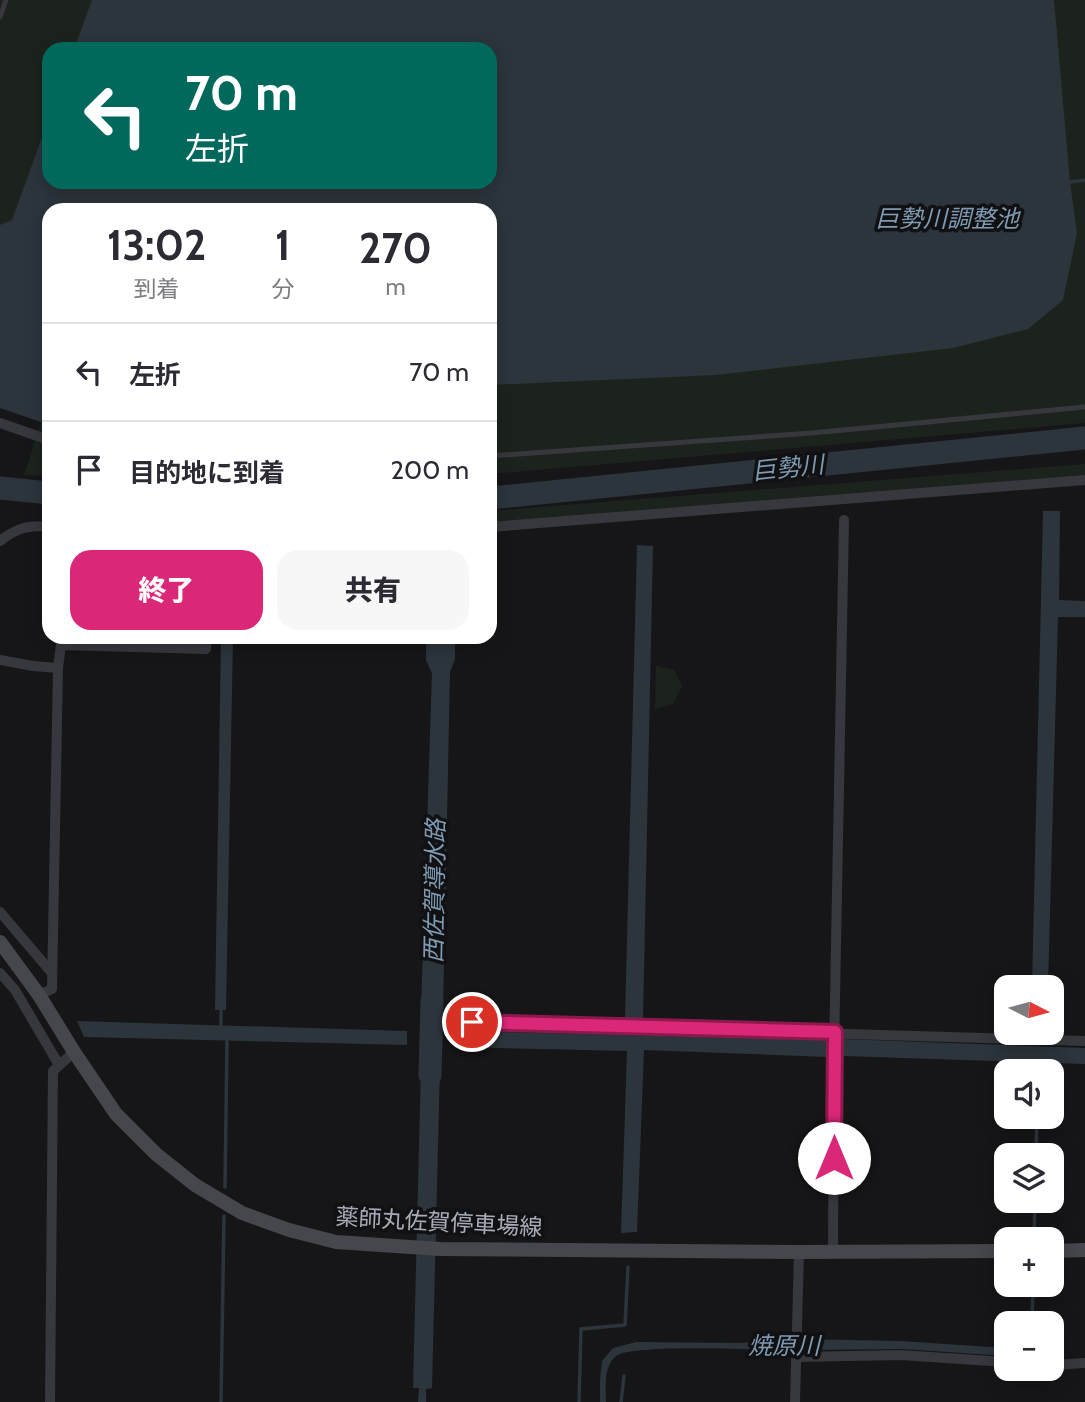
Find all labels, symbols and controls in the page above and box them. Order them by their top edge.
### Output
text: 70 m [185,63,298,122]
icon: left [70,70,161,161]
text: 左折 [185,129,249,168]
water label: 巨勢川調整池 [875,204,1021,233]
text: 13:02 [107,219,206,271]
text: 1 [275,219,290,271]
text: 270 [359,222,432,274]
text: m [385,273,406,301]
text: 到着 [134,275,180,303]
text: 分 [271,275,294,303]
icon: left [70,353,108,391]
text: 70 m [409,356,469,388]
text: 左折 [129,359,181,391]
water label: 巨勢川 [751,449,828,486]
icon: arrive [70,451,108,489]
text: 200 m [390,454,469,486]
text: 目的地に到着 [129,457,285,489]
button: 終了 [70,550,263,630]
button: 共有 [277,550,469,630]
water label: 西佐賀導水路 [419,817,450,963]
north arrow [994,975,1064,1045]
map controls [994,975,1064,1381]
pin [442,992,502,1052]
icon: arrive [453,1003,491,1041]
button: sound [994,1059,1064,1129]
position arrow [797,1121,871,1195]
button: layers [994,1143,1064,1213]
street label: 薬師丸佐賀停車場線 [335,1203,543,1241]
button: + [994,1227,1064,1297]
button: − [994,1311,1064,1381]
water label: 焼原川 [748,1331,823,1360]

